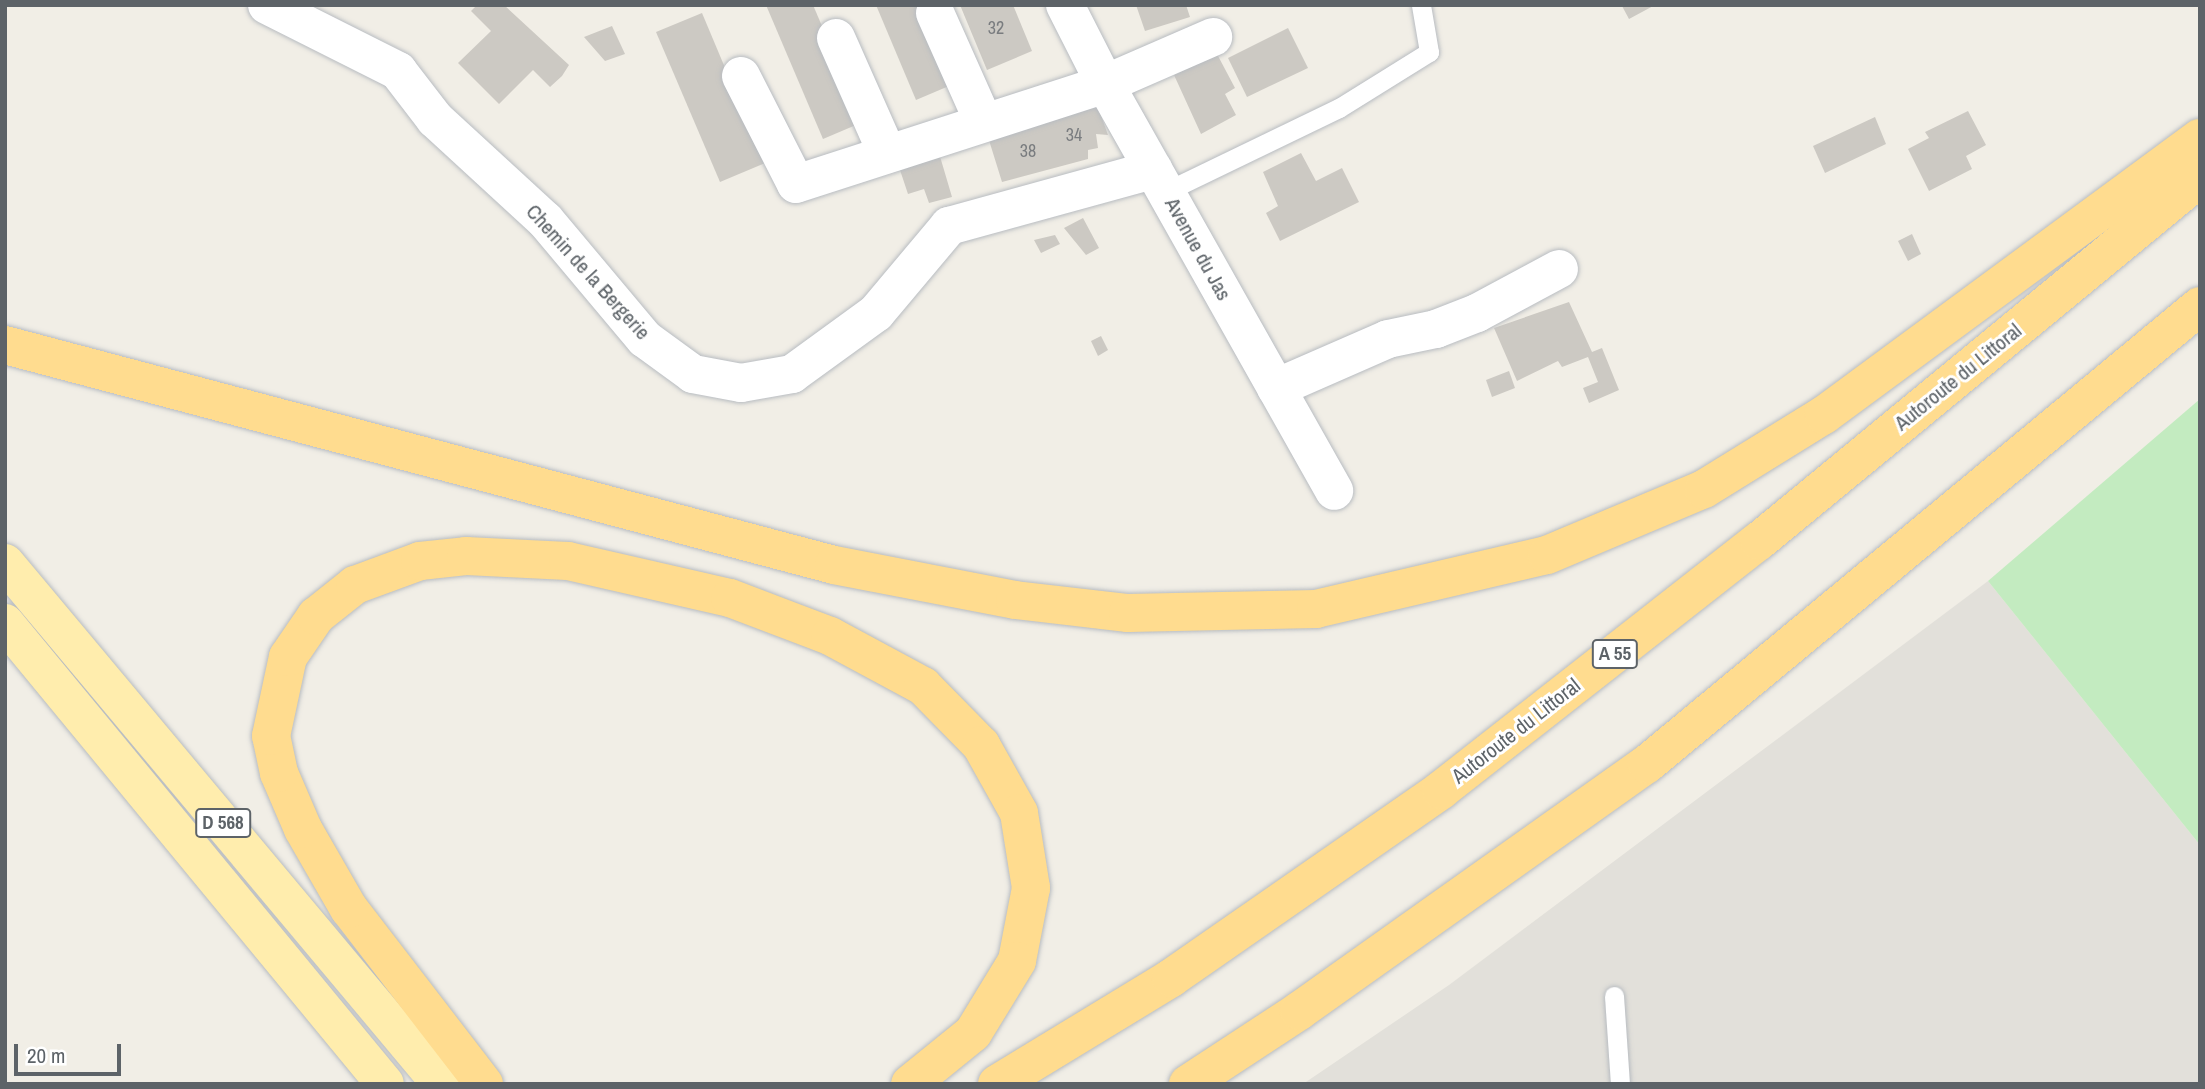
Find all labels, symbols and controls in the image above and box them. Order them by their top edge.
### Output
house number: 32 [988,17,1004,39]
house number: 34 [1066,124,1082,146]
house number: 38 [1020,140,1036,162]
street label: Avenue du Jas [1159,193,1237,305]
street label: Chemin de la Bergerie [521,199,655,345]
street label: Autoroute du Littoral [1889,318,2027,436]
road number: A 55 [1590,638,1640,670]
street label: Autoroute du Littoral [1447,673,1585,789]
road number: D 568 [195,808,251,838]
scale bar [18,1030,124,1074]
text: 20 m [27,1041,65,1070]

